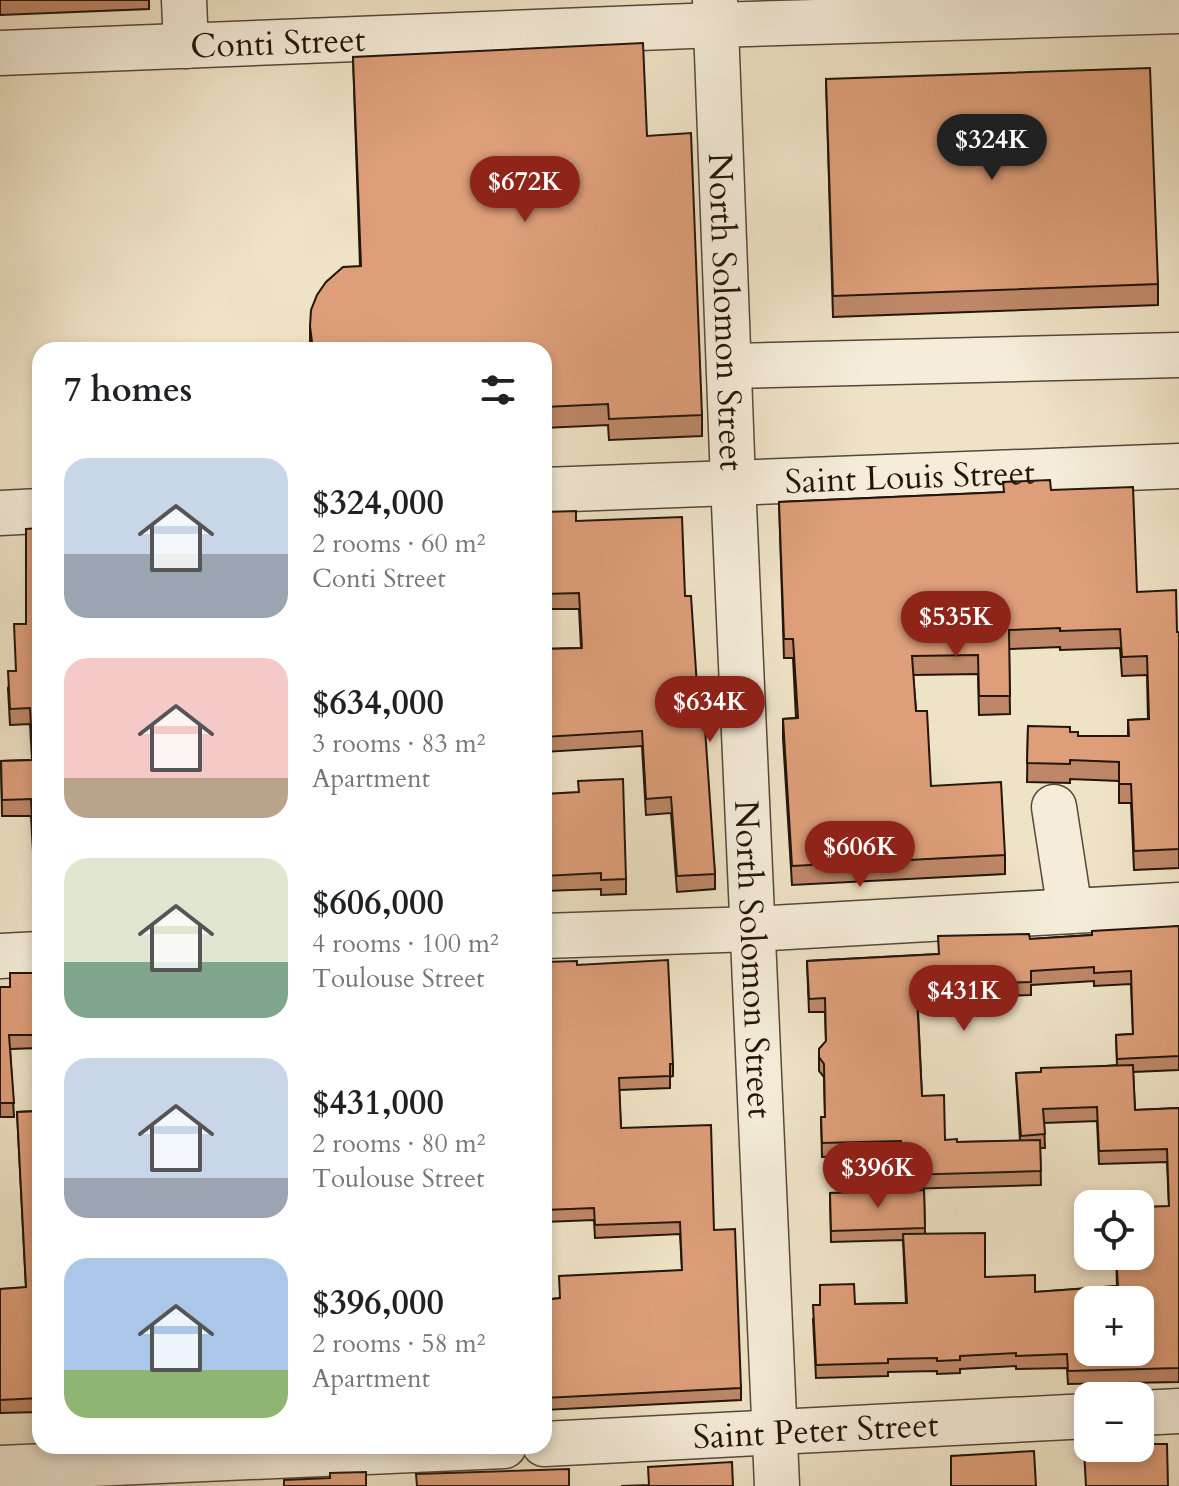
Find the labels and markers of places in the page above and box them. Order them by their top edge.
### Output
pin: $324K [936,114,1048,182]
pin: $672K [469,156,581,224]
pin: $535K [900,591,1012,659]
pin: $634K [654,676,766,744]
pin: $606K [804,821,916,889]
pin: $431K [908,965,1020,1033]
pin: $396K [822,1142,934,1210]

